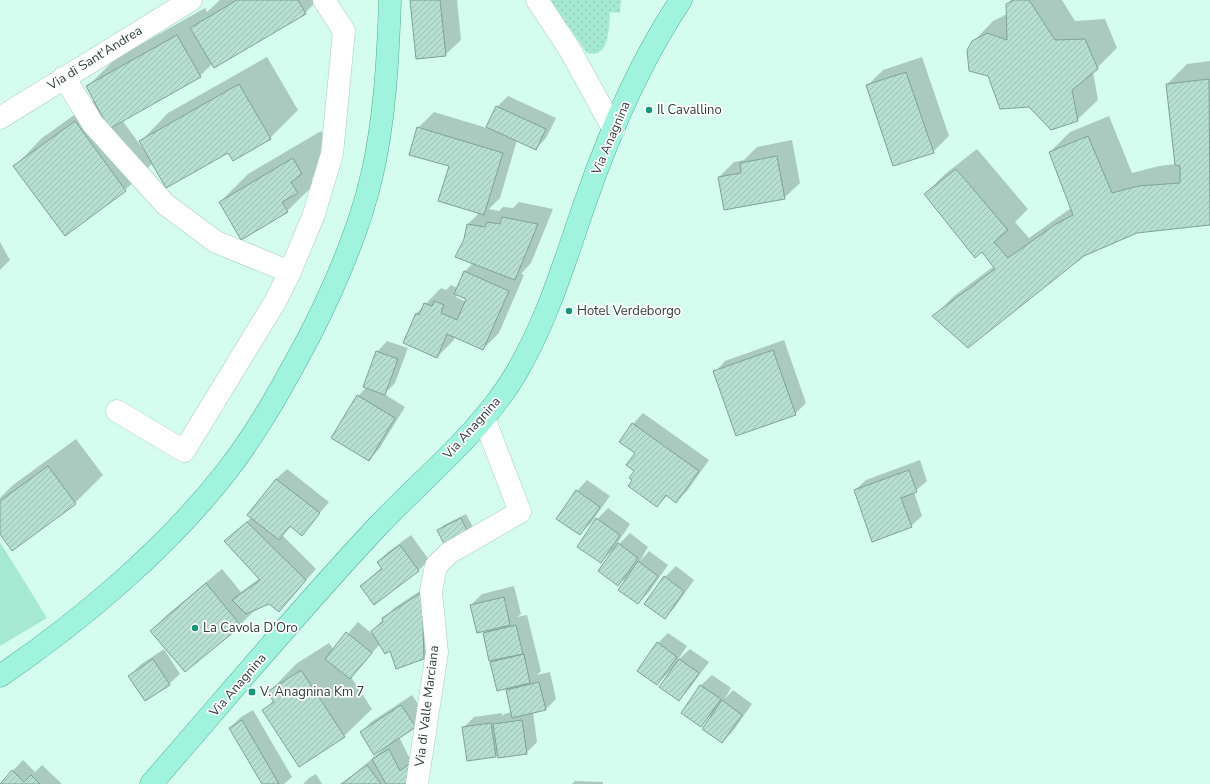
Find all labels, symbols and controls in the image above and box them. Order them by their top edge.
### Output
street label: Via di Sant'Andrea [43,22,146,95]
street label: Via Anagnina [587,98,635,178]
place label: Il Cavallino [657,101,722,119]
marker: Il Cavallino [644,105,654,115]
place label: Hotel Verdeborgo [577,302,681,320]
marker: Hotel Verdeborgo [564,306,574,316]
street label: Via Anagnina [438,393,505,464]
place label: La Cavola D'Oro [203,619,298,637]
marker: La Cavola D'Oro [190,623,200,633]
street label: Via di Valle Marciana [411,644,443,769]
street label: Via Anagnina [205,650,270,721]
place label: V. Anagnina Km 7 [259,683,364,701]
marker: V. Anagnina Km 7 [247,687,257,697]

